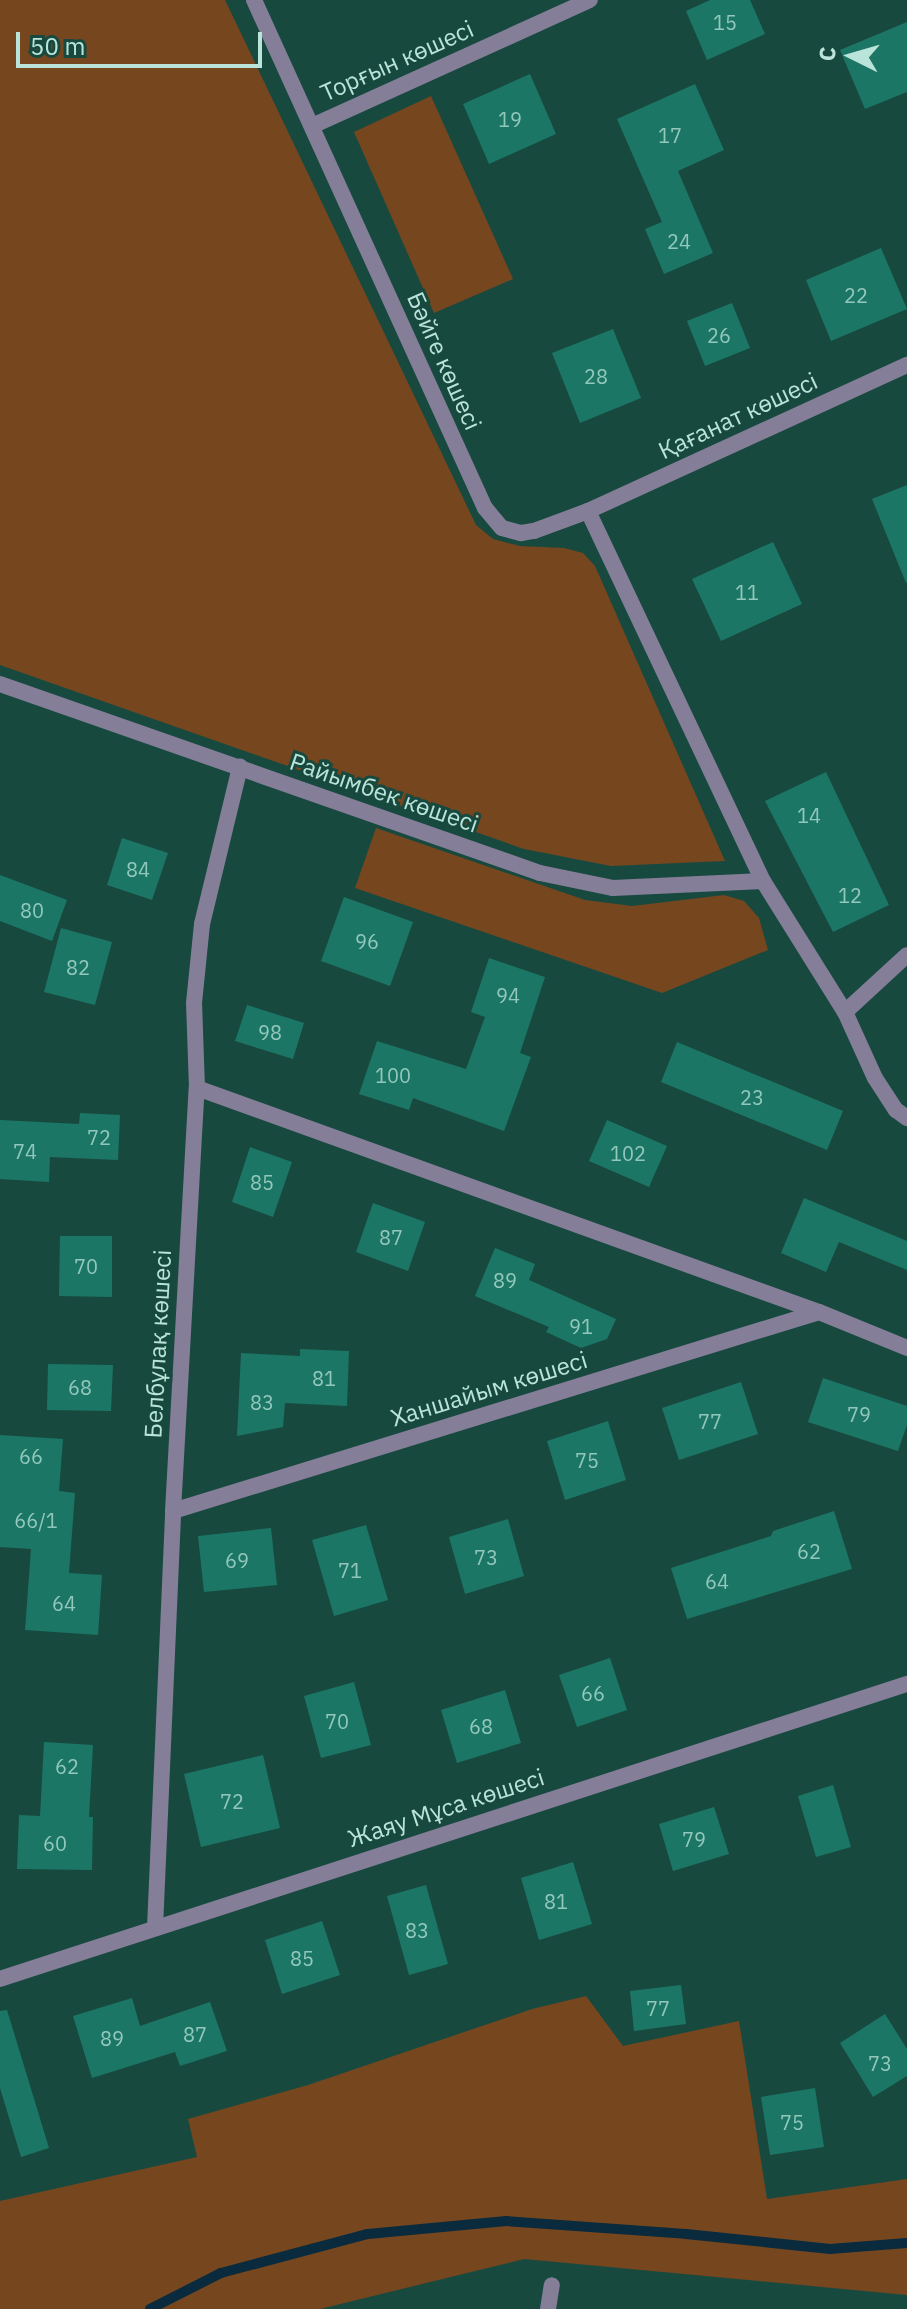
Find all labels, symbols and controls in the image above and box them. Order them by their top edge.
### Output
house number: 15 [713,10,737,34]
street label: Торғын көшесі [316,14,478,108]
scale bar [20,16,266,66]
north arrow [811,16,891,96]
text: 50 m [30,30,85,62]
text: С [812,45,842,62]
house number: 19 [498,107,522,131]
house number: 17 [658,123,682,147]
house number: 24 [667,229,691,253]
house number: 22 [844,283,868,307]
street label: Бәйге көшесі [401,288,487,434]
house number: 26 [707,323,731,347]
house number: 28 [584,364,608,388]
street label: Қағанат көшесі [654,367,822,465]
house number: 11 [735,580,759,604]
street label: Райымбек көшесі [286,747,482,839]
house number: 14 [797,803,821,827]
house number: 84 [126,857,150,881]
house number: 12 [838,883,862,907]
house number: 80 [20,898,44,922]
house number: 96 [355,929,379,953]
house number: 82 [66,955,90,979]
house number: 94 [496,983,520,1007]
house number: 98 [258,1020,282,1044]
house number: 100 [375,1063,411,1087]
house number: 23 [740,1085,764,1109]
house number: 72 [87,1125,111,1149]
house number: 74 [13,1139,37,1163]
house number: 102 [610,1141,646,1165]
house number: 85 [250,1170,274,1194]
house number: 87 [379,1225,403,1249]
street label: Белбұлақ көшесі [139,1249,177,1439]
house number: 70 [74,1254,98,1278]
house number: 89 [493,1268,517,1292]
house number: 91 [569,1314,593,1338]
street label: Ханшайым көшесі [387,1345,591,1433]
house number: 81 [312,1366,336,1390]
house number: 68 [68,1375,92,1399]
house number: 83 [250,1390,274,1414]
house number: 79 [847,1402,871,1426]
house number: 77 [698,1409,722,1433]
house number: 66 [19,1444,43,1468]
house number: 75 [575,1448,599,1472]
house number: 66/1 [14,1508,58,1532]
house number: 62 [797,1539,821,1563]
house number: 73 [474,1545,498,1569]
house number: 69 [225,1548,249,1572]
house number: 71 [338,1558,362,1582]
house number: 64 [705,1569,729,1593]
house number: 64 [52,1591,76,1615]
house number: 66 [581,1681,605,1705]
house number: 70 [325,1709,349,1733]
house number: 68 [469,1714,493,1738]
house number: 62 [55,1754,79,1778]
street label: Жаяу Мұса көшесі [344,1763,548,1853]
house number: 72 [220,1789,244,1813]
house number: 79 [682,1827,706,1851]
house number: 60 [43,1831,67,1855]
house number: 81 [544,1889,568,1913]
house number: 83 [405,1918,429,1942]
house number: 85 [290,1946,314,1970]
house number: 77 [646,1996,670,2020]
house number: 87 [183,2022,207,2046]
house number: 89 [100,2026,124,2050]
house number: 73 [868,2051,892,2075]
house number: 75 [780,2110,804,2134]

